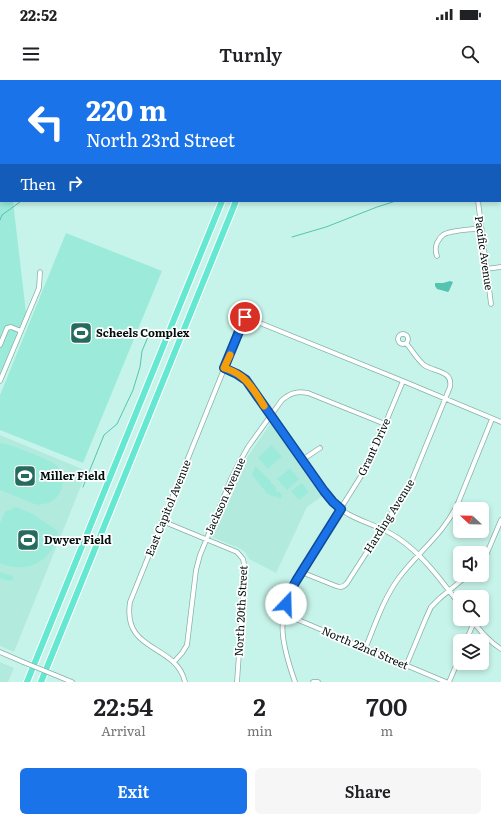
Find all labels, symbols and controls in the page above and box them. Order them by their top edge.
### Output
text: 22:52 [20,3,57,26]
text: Turnly [219,41,282,68]
icon: menu [20,43,42,65]
icon: search [459,43,481,65]
text: 220 m [86,88,167,130]
icon: left [20,96,72,148]
text: North 23rd Street [86,126,235,153]
text: Then [20,172,56,195]
icon: right [64,172,86,194]
street label: Pacific Avenue [472,215,498,291]
pin [228,300,262,334]
icon: arrive [234,306,256,328]
sports icon: Scheels Complex [68,320,94,346]
place label: Scheels Complex [96,324,190,340]
street label: Grant Drive [353,415,394,478]
street label: Jackson Avenue [200,454,248,537]
street label: East Capitol Avenue [140,457,194,558]
sports icon: Miller Field [12,463,38,489]
place label: Miller Field [40,467,105,483]
street label: Harding Avenue [359,475,418,556]
north arrow [453,502,489,538]
map controls [453,502,489,670]
sports icon: Dwyer Field [15,527,41,553]
place label: Dwyer Field [44,531,112,547]
button: sound [453,546,489,582]
street label: North 20th Street [230,564,250,657]
position arrow [265,583,307,625]
button: search [453,590,489,626]
street label: North 22nd Street [320,622,412,673]
button: layers [453,634,489,670]
text: 22:54 [94,688,153,723]
text: 2 [253,688,266,723]
text: 700 [366,688,407,723]
text: Arrival [101,721,146,740]
text: min [247,721,272,740]
text: m [380,721,393,740]
button: Exit [20,768,247,814]
button: Share [255,768,481,814]

